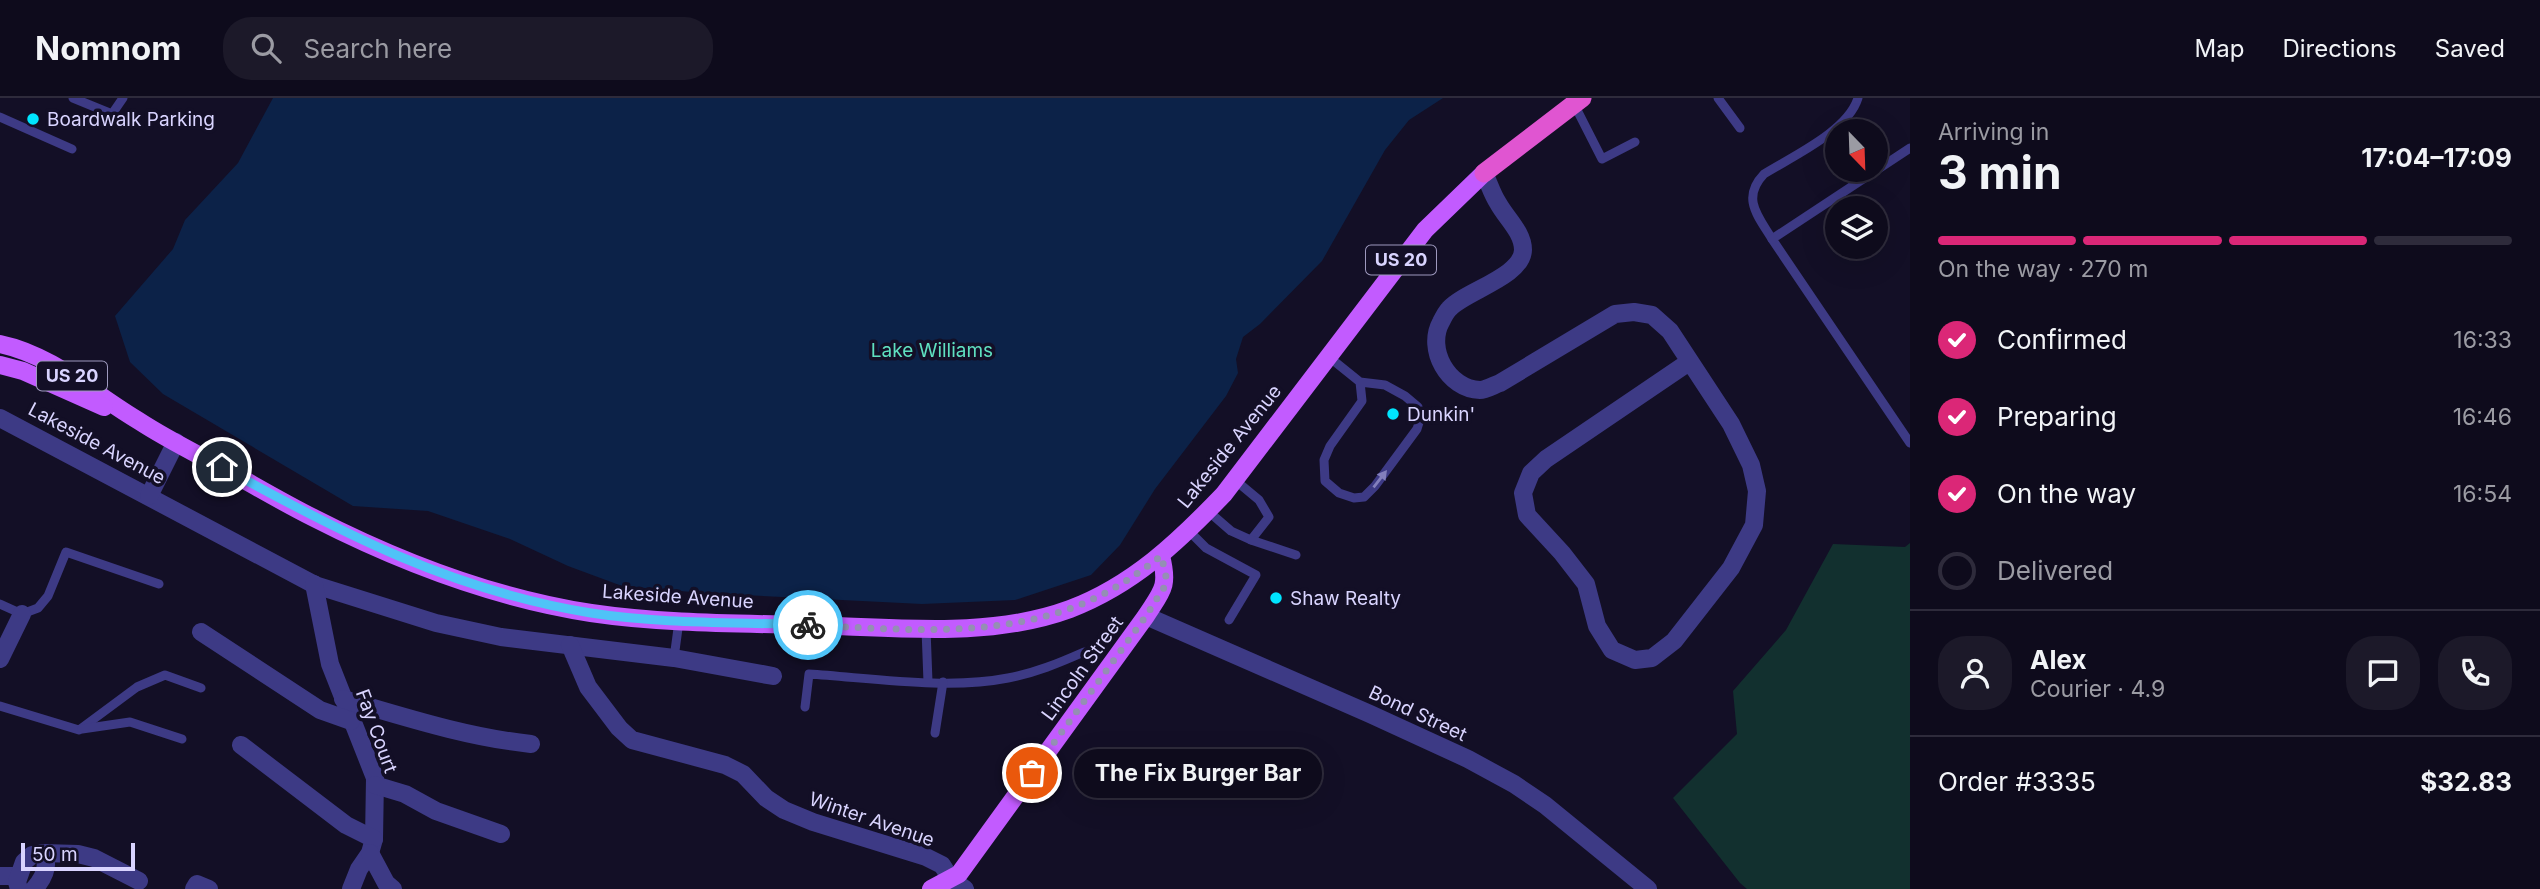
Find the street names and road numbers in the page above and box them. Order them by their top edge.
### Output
road number: US 20 [1366,246,1436,274]
road number: US 20 [37,362,107,390]
street label: Lakeside Avenue [1173,380,1286,513]
street label: Lakeside Avenue [24,398,169,489]
street label: Lakeside Avenue [601,580,755,613]
street label: Lincoln Street [1037,612,1128,725]
street label: Bond Street [1365,681,1471,746]
street label: Fay Court [351,686,402,776]
street label: Winter Avenue [806,787,937,852]

